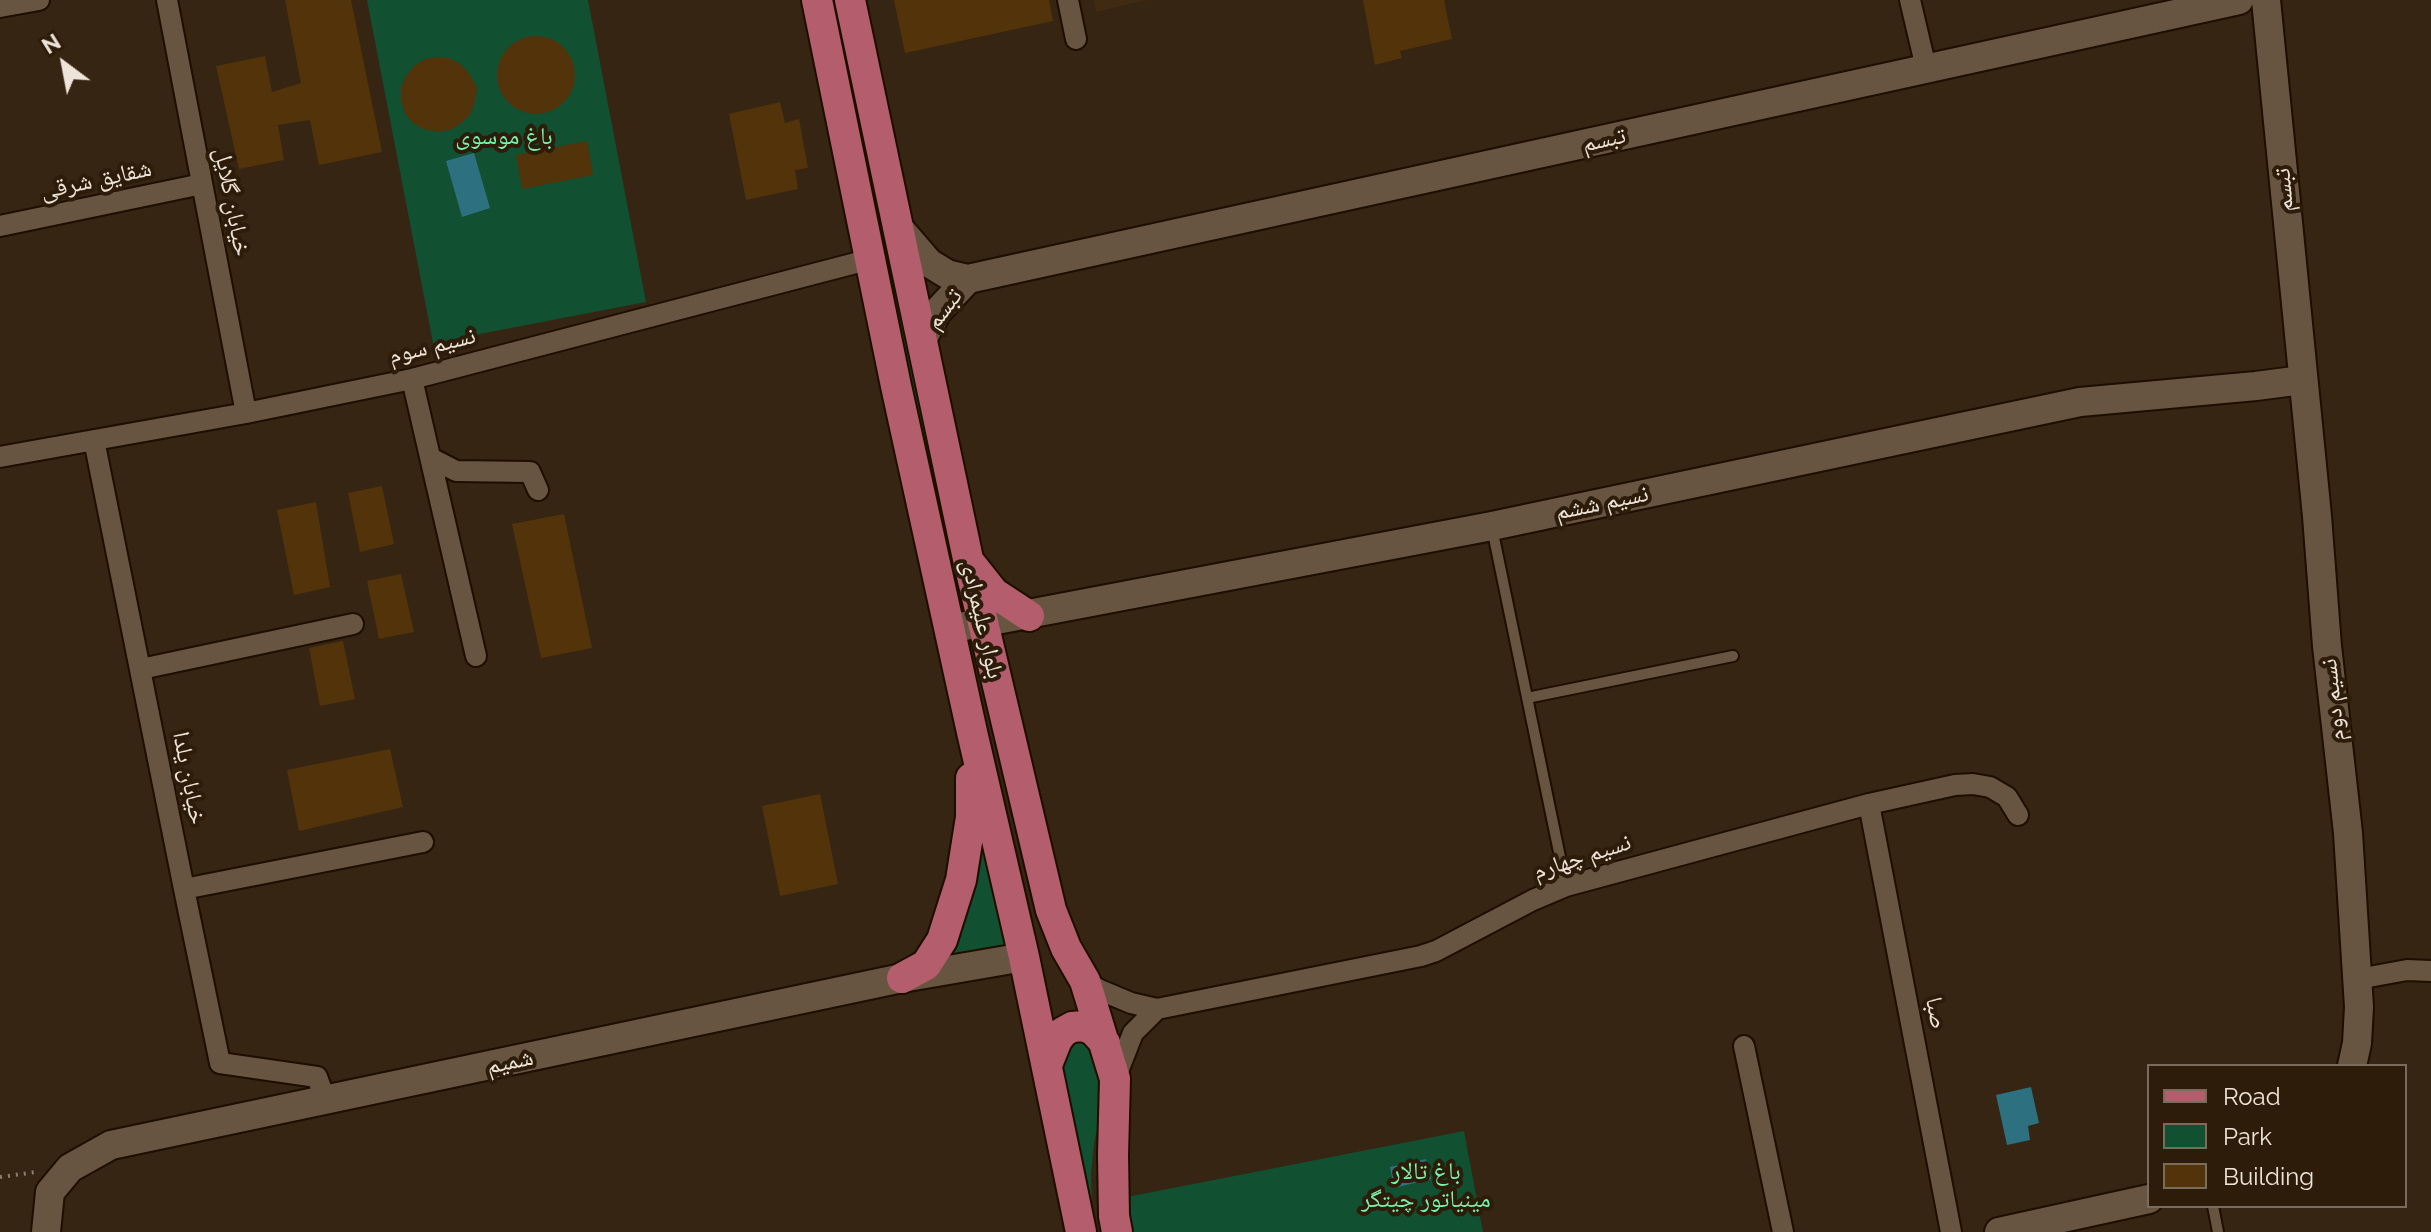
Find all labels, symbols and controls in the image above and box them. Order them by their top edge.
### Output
north arrow [24,24,104,104]
text: N [37,28,65,59]
street label: تبسم [1579,121,1629,159]
park label: باغ موسوی [455,123,553,151]
street label: خیابان گلایل [207,145,257,259]
street label: شقایق شرقی [38,154,154,206]
street label: تبسم [2268,167,2300,213]
street label: تبسم [919,283,969,335]
street label: نسیم سوم [385,321,479,371]
street label: نسیم ششم [1553,479,1651,527]
street label: بلوار علیمرادی [954,557,1010,681]
street label: نسیم دوم [2314,657,2352,743]
street label: خیابان یلدا [166,729,212,827]
street label: نسیم چهارم [1529,828,1635,886]
street label: صبا [1919,995,1953,1031]
street label: شمیم [484,1043,536,1081]
legend [2147,1064,2407,1208]
text: Road [2223,1082,2281,1111]
text: Park [2223,1122,2272,1151]
park label: باغ تالار مینیاتور چیتگر [1361,1158,1491,1214]
text: Building [2223,1162,2314,1191]

